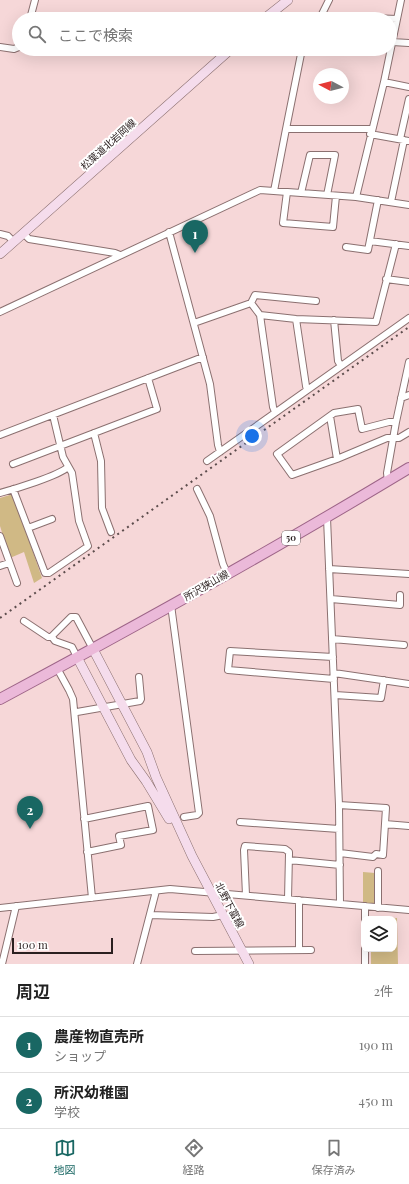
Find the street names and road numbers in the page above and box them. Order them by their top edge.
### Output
street label: 松葉道北岩岡線 [77,115,139,173]
road number: 50 [282,531,300,545]
street label: 所沢狭山線 [181,566,231,604]
street label: 北野下富線 [212,880,248,930]

